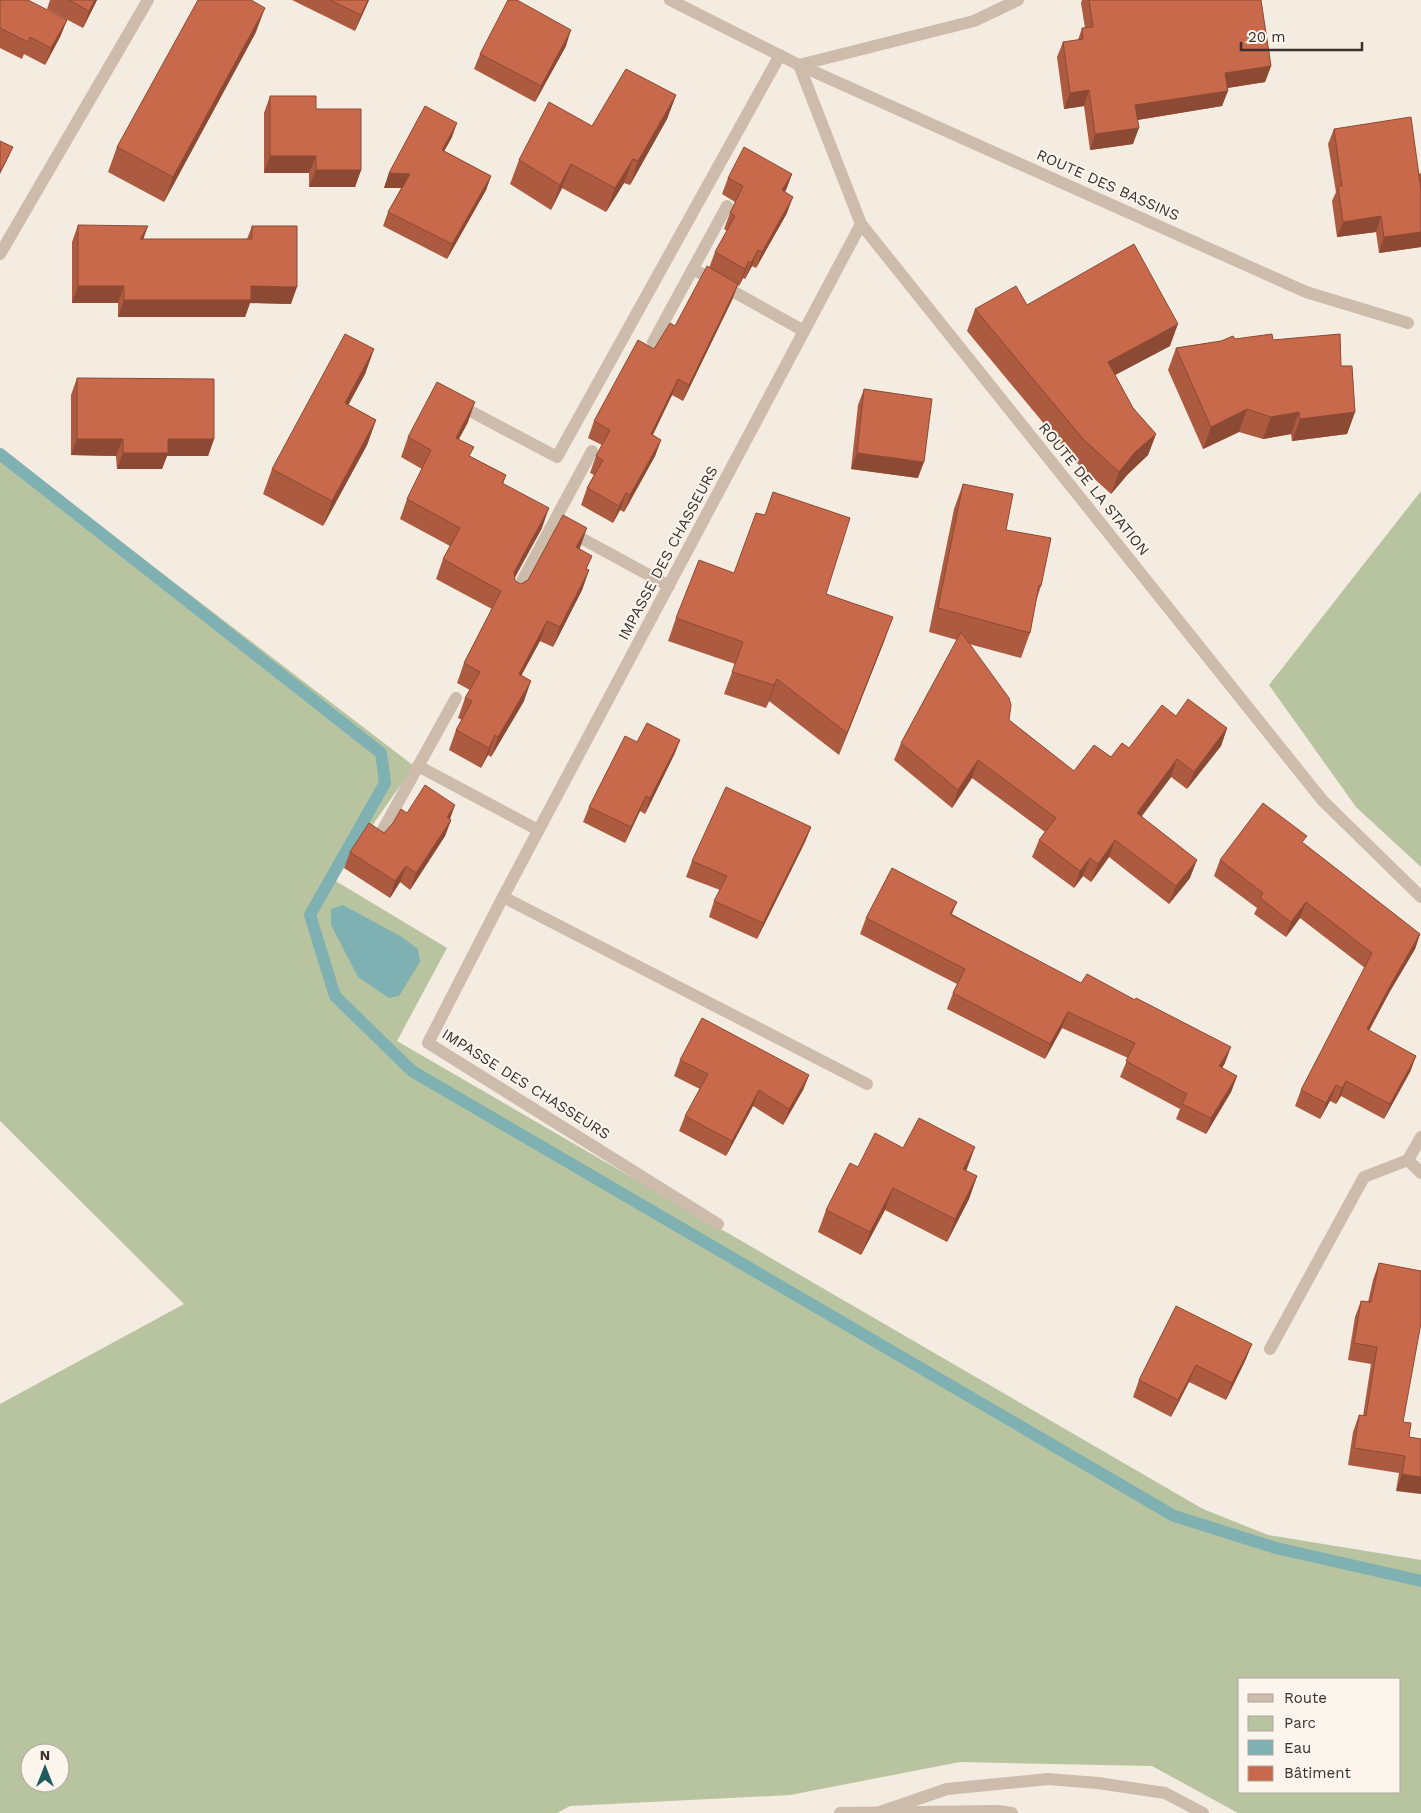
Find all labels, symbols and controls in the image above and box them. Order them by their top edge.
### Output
scale bar [1241,20,1362,52]
text: 20 m [1248,28,1286,46]
street label: ROUTE DES BASSINS [1034,145,1182,225]
street label: ROUTE DE LA STATION [1035,419,1153,559]
street label: IMPASSE DES CHASSEURS [614,463,722,643]
street label: IMPASSE DES CHASSEURS [439,1025,613,1143]
legend [1238,1678,1401,1793]
text: Route [1284,1689,1327,1707]
text: Parc [1284,1714,1316,1732]
text: Eau [1284,1739,1311,1757]
north arrow [20,1743,70,1793]
text: N [40,1747,50,1763]
text: Bâtiment [1284,1764,1351,1782]

